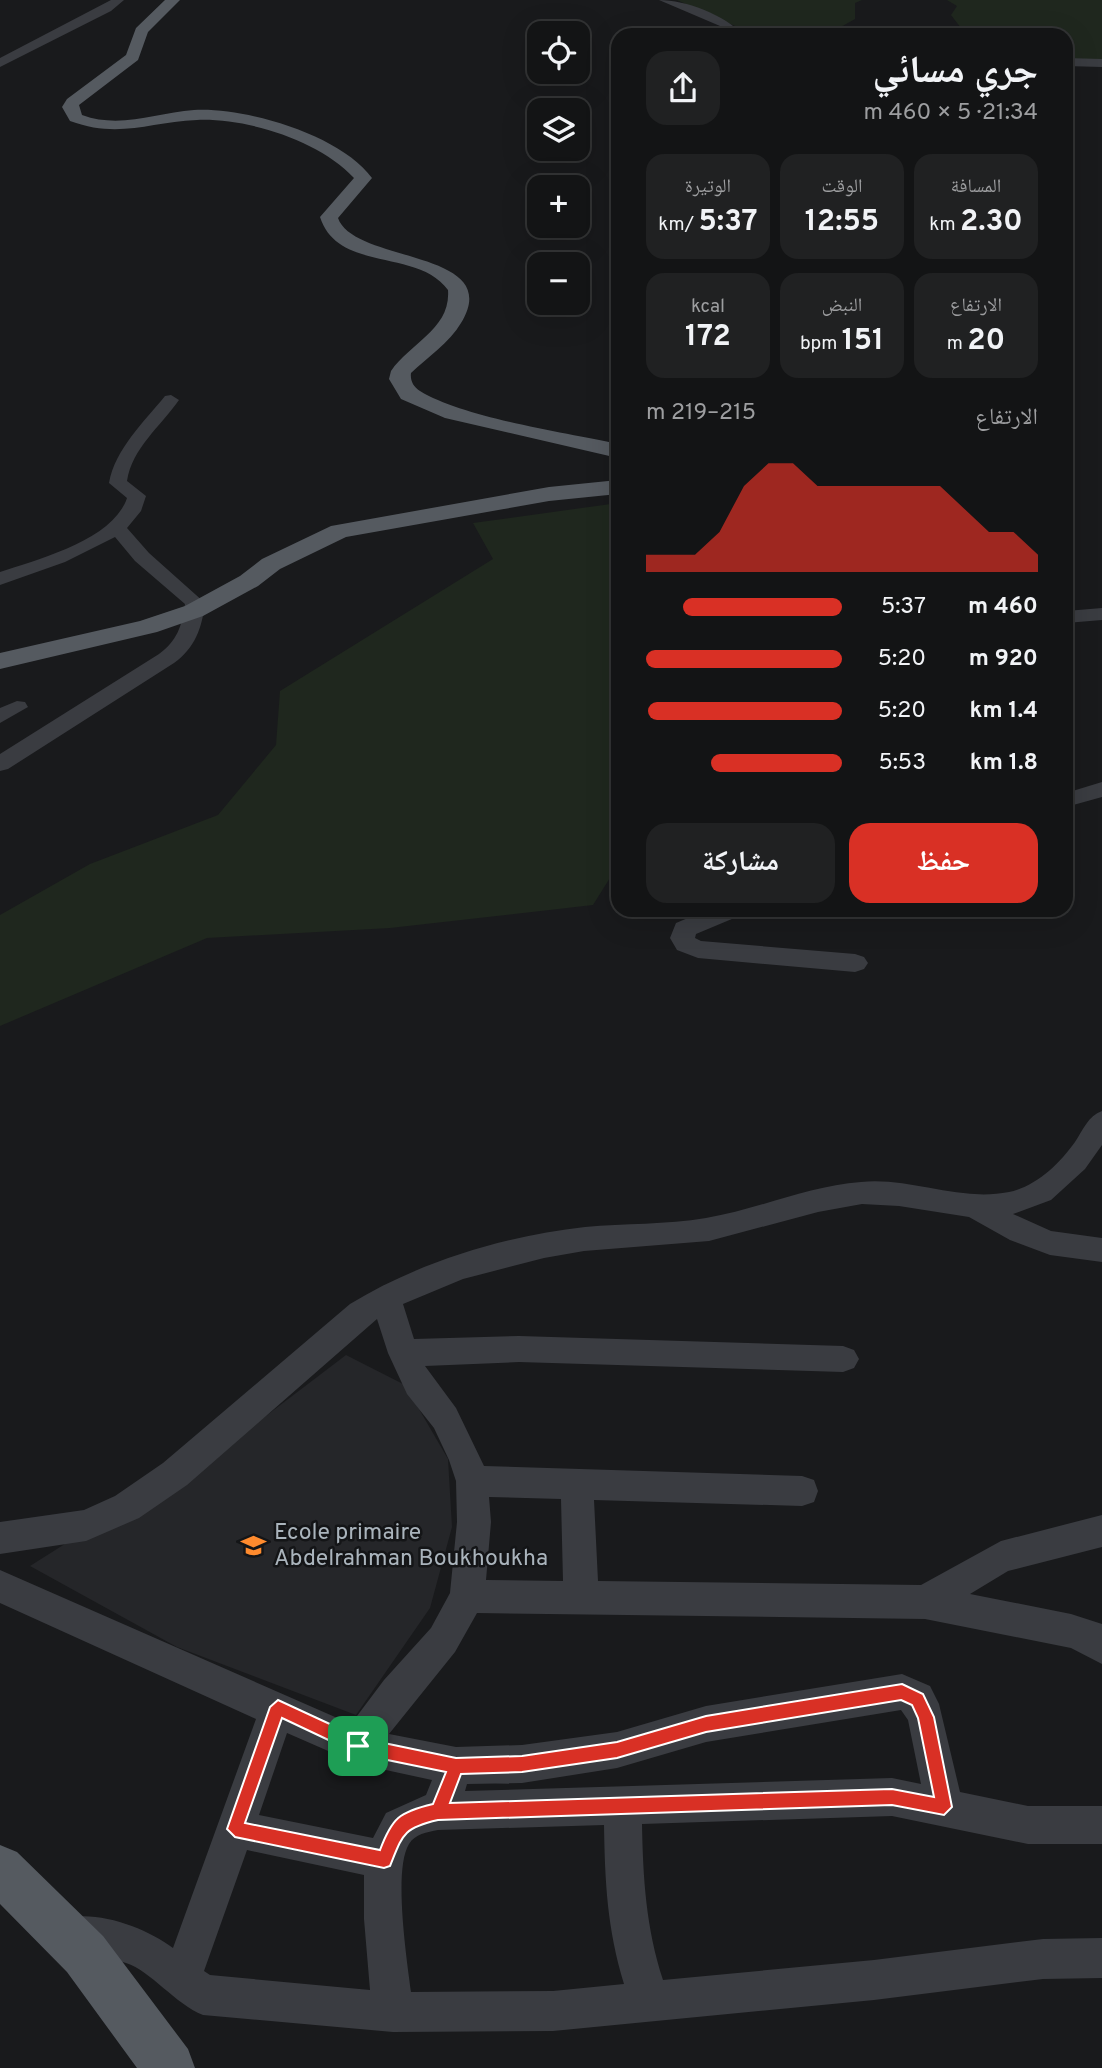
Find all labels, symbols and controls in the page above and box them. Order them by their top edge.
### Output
map controls [527,21,590,315]
button: locate [527,21,590,84]
text: جري مسائي [873,48,1038,97]
button: share [646,51,720,125]
button: layers [527,98,590,161]
text: 21:34 · 5 × 460 m [864,99,1038,128]
button: + [527,175,590,238]
text: الوتيرة [685,175,731,199]
text: الوقت [822,175,862,199]
text: المسافة [951,175,1001,199]
text: 5:37 [698,204,758,241]
text: 12:55 [805,204,879,241]
text: 2.30 [960,204,1023,241]
text: /km [658,213,698,237]
text: km [929,213,960,237]
button: − [527,252,590,315]
text: النبض [822,294,862,318]
text: الارتفاع [950,294,1002,318]
text: kcal [691,295,725,319]
text: 172 [685,319,731,356]
text: 151 [842,323,884,360]
text: 20 [967,323,1005,360]
text: bpm [800,332,842,356]
text: m [947,332,967,356]
text: 215–219 m [646,399,756,428]
text: الارتفاع [975,404,1038,433]
text: 5:37 [881,593,926,622]
text: 460 m [968,593,1038,622]
text: 5:20 [878,645,926,674]
text: 920 m [969,645,1038,674]
text: 5:20 [878,697,926,726]
text: 1.4 km [970,697,1038,726]
text: 5:53 [878,749,926,778]
text: 1.8 km [970,749,1038,778]
button: مشاركة [646,823,835,903]
button: حفظ [849,823,1038,903]
place label: Ecole primaire Abdelrahman Boukhoukha [274,1519,548,1574]
school or university icon: Ecole primaire Abdelrahman Boukhoukha [240,1532,268,1560]
pin [328,1716,388,1776]
icon: arrive [339,1727,377,1765]

